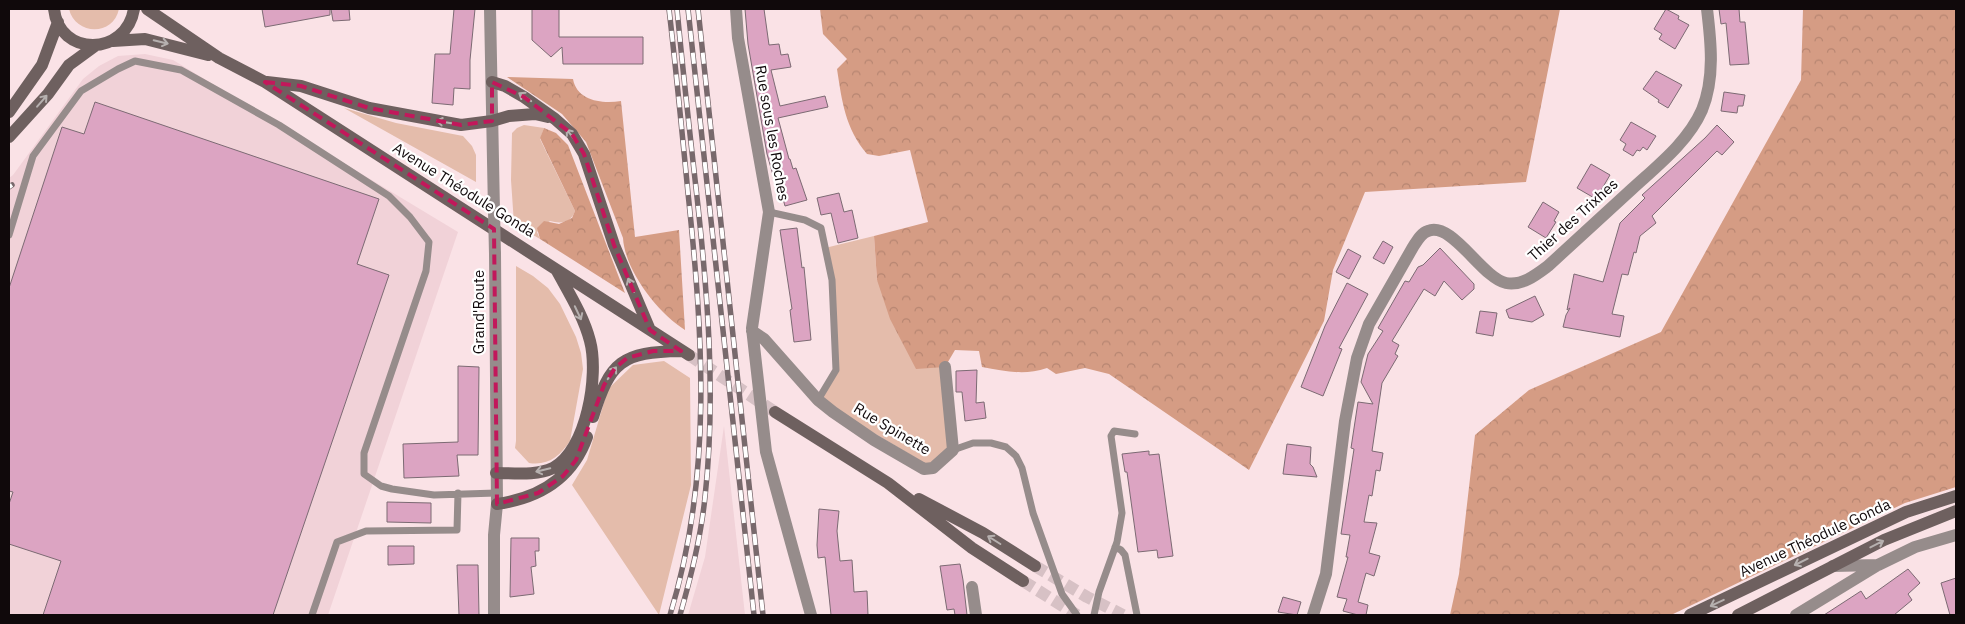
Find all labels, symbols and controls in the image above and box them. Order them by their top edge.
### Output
one-way arrow [153,38,169,47]
street label: Rue sous les Roches [751,64,794,202]
one-way arrow [518,92,532,103]
one-way arrow [36,95,48,108]
one-way arrow [436,117,452,127]
one-way arrow [566,129,577,142]
street label: Avenue Théodule Gonda [389,138,539,241]
street label: Thier des Trixhes [1524,174,1622,265]
street label: Grand'Route [469,270,488,354]
one-way arrow [626,278,636,293]
one-way arrow [574,305,583,320]
one-way arrow [607,366,617,380]
street label: Rue Spinette [850,398,934,459]
one-way arrow [535,466,551,475]
street label: Avenue Théodule Gonda [1736,494,1893,581]
one-way arrow [987,535,1001,545]
one-way arrow [1869,539,1884,549]
one-way arrow [1794,558,1809,567]
one-way arrow [1710,598,1725,608]

